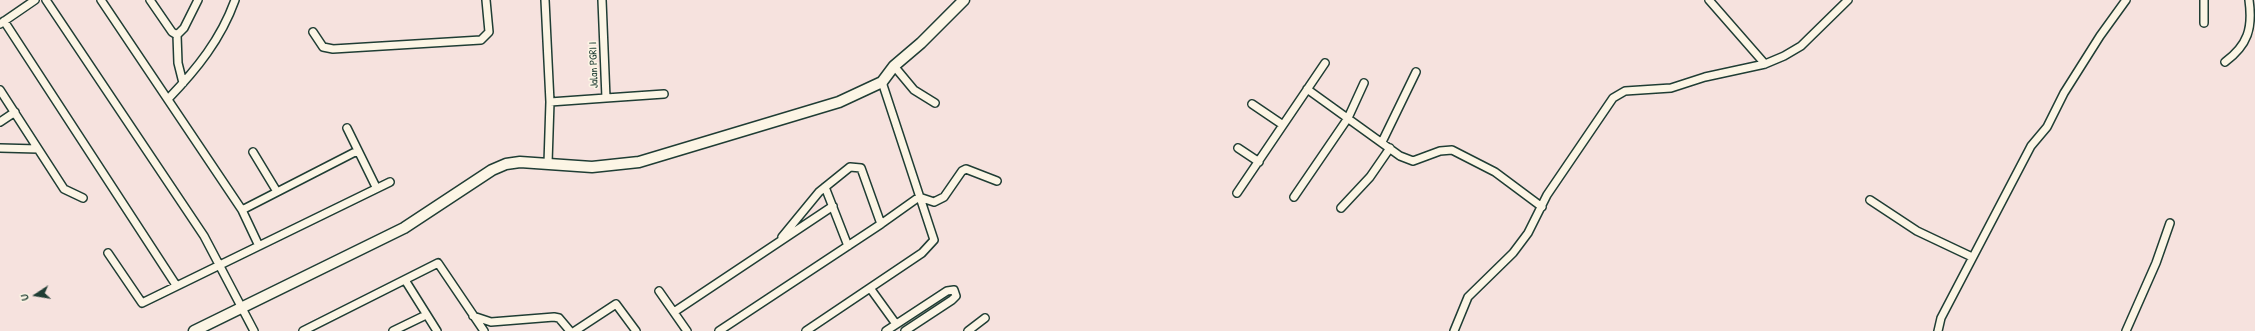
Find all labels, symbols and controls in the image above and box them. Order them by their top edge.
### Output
street label: Jalan PGRI I [587,42,601,88]
north arrow [16,275,56,315]
text: U [17,293,32,302]

